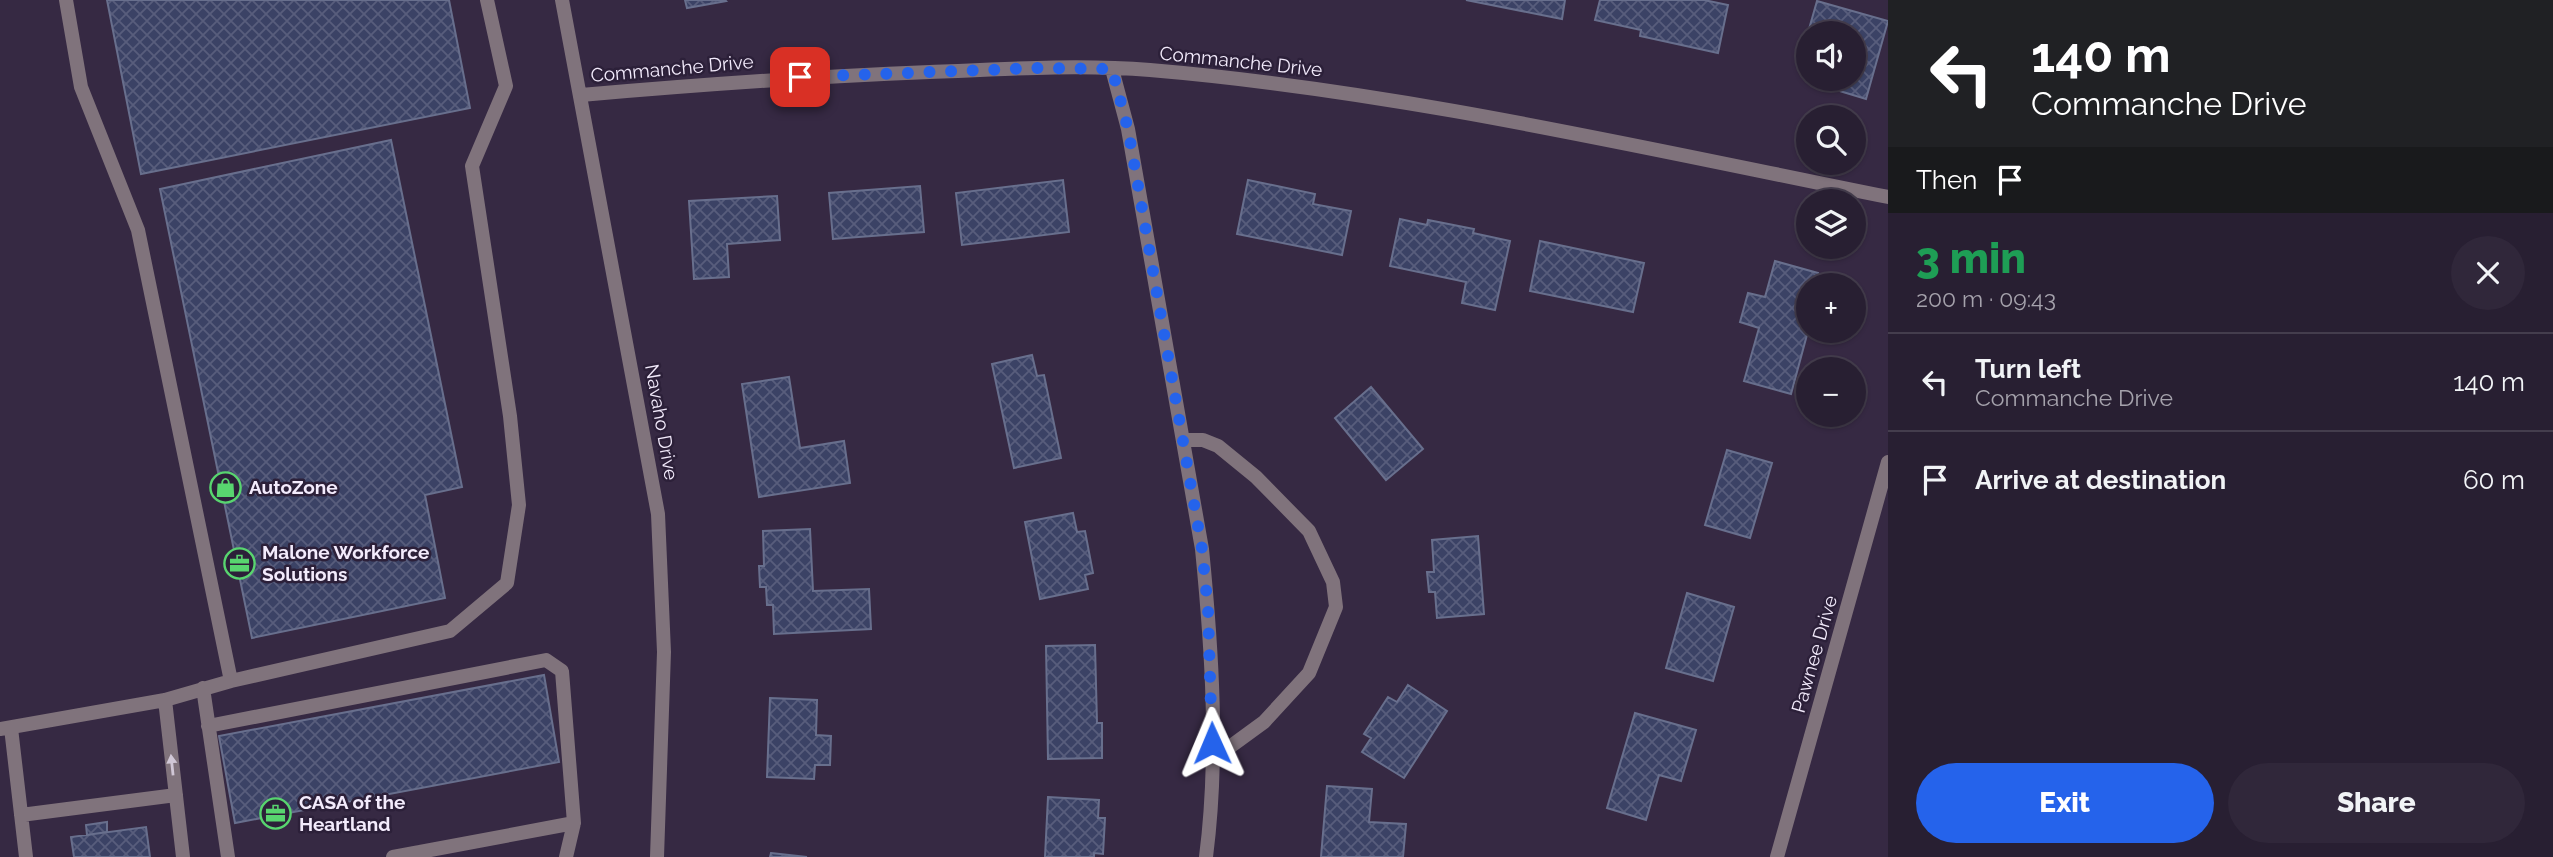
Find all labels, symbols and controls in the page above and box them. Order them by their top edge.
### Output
map controls [1796,21,1866,427]
button: sound [1796,21,1866,91]
text: 140 m [2031,26,2171,83]
icon: left [1916,28,2007,119]
street label: Commanche Drive [1159,42,1323,80]
pin [770,47,830,107]
street label: Commanche Drive [590,50,754,86]
icon: arrive [781,58,819,96]
text: Commanche Drive [2031,85,2306,122]
button: search [1796,105,1866,175]
icon: arrive [1991,161,2029,199]
text: Then [1916,165,1977,195]
button: layers [1796,189,1866,259]
text: 3 min [1916,234,2026,283]
button: close [2451,236,2525,310]
button: + [1796,273,1866,343]
text: 200 m · 09:43 [1916,285,2056,312]
text: Turn left [1975,354,2081,384]
button: − [1796,357,1866,427]
street label: Navaho Drive [641,362,683,482]
icon: left [1916,363,1954,401]
text: 140 m [2453,367,2525,397]
text: Commanche Drive [1975,384,2173,411]
icon: arrive [1916,461,1954,499]
text: Arrive at destination [1975,465,2226,495]
text: 60 m [2463,465,2525,495]
shop icon: AutoZone [209,470,243,504]
place label: AutoZone [249,476,338,498]
place label: Malone Workforce Solutions [262,541,429,585]
office icon: Malone Workforce Solutions [222,546,256,580]
street label: Pawnee Drive [1787,593,1841,715]
position arrow [1175,706,1249,780]
one-way arrow [166,754,177,776]
button: Exit [1916,763,2214,843]
button: Share [2228,763,2525,843]
place label: CASA of the Heartland [299,791,405,835]
office icon: CASA of the Heartland [259,796,293,830]

